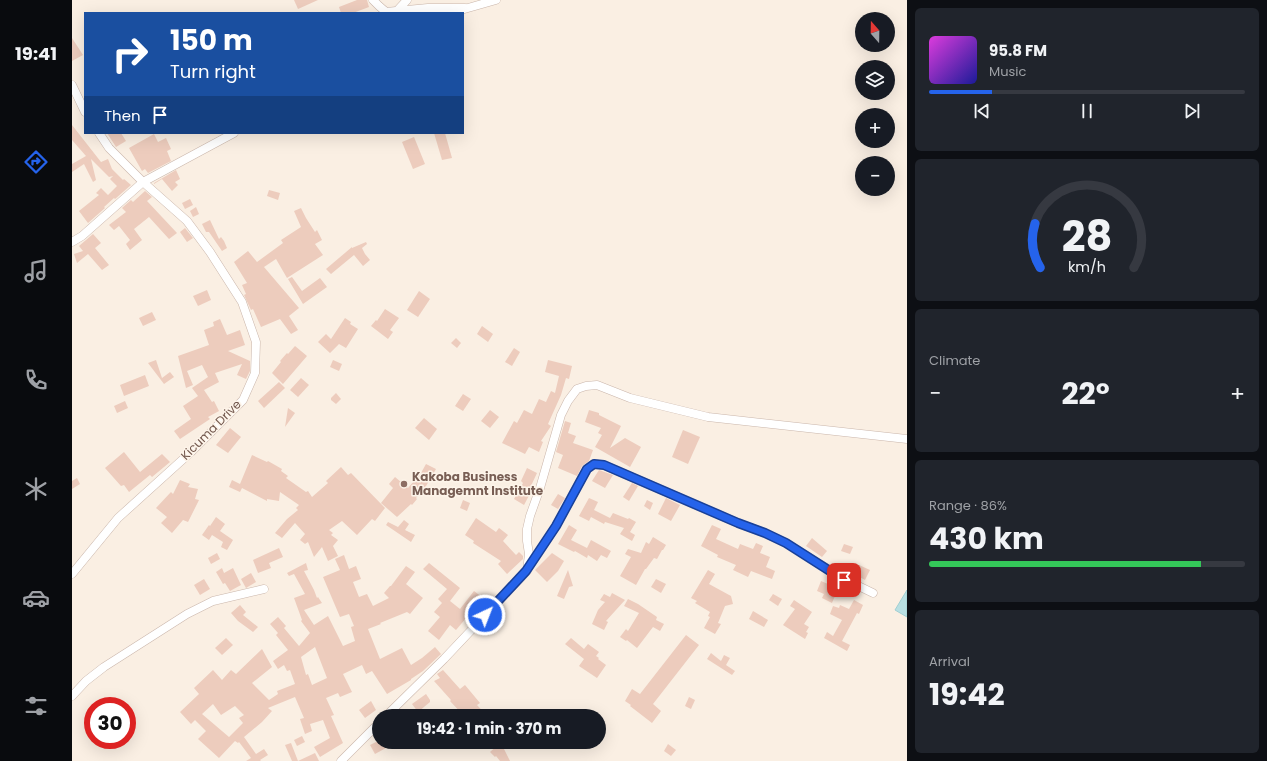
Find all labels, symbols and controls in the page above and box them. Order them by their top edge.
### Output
north arrow [855,12,895,52]
map controls [855,12,895,196]
text: 150 m [170,21,253,60]
icon: right [104,28,156,80]
text: 95.8 FM [989,40,1047,61]
text: 19:41 [15,41,57,66]
text: Turn right [170,59,256,84]
button: layers [855,60,895,100]
text: Music [989,62,1026,81]
icon: previous [971,100,993,122]
icon: pause [1076,100,1098,122]
icon: next [1181,100,1203,122]
icon: arrive [149,104,171,126]
text: Then [104,105,141,126]
button: + [855,108,895,148]
icon: directions [22,148,50,176]
button: − [855,156,895,196]
text: 28 [1062,207,1112,266]
text: km/h [1068,256,1106,276]
icon: music [22,257,50,285]
text: Climate [929,351,980,370]
icon: phone [22,366,50,394]
text: 22° [1061,372,1110,415]
text: − [929,378,941,409]
text: + [1230,378,1245,409]
street label: Kicuma Drive [177,396,245,464]
place label: Kakoba Business Managemnt Institute [412,468,544,499]
icon: climate [22,475,50,503]
marker: Kakoba Business Managemnt Institute [399,479,409,489]
text: Range · 86% [929,496,1007,515]
text: 430 km [929,517,1044,560]
pin [827,563,861,597]
icon: arrive [833,569,855,591]
icon: car [22,584,50,612]
position arrow [464,594,506,636]
text: Arrival [929,652,970,671]
text: 19:42 [929,673,1005,716]
icon: filters [22,692,50,720]
speed limit sign: 30 [84,697,136,749]
text: 19:42 · 1 min · 370 m [417,718,561,739]

